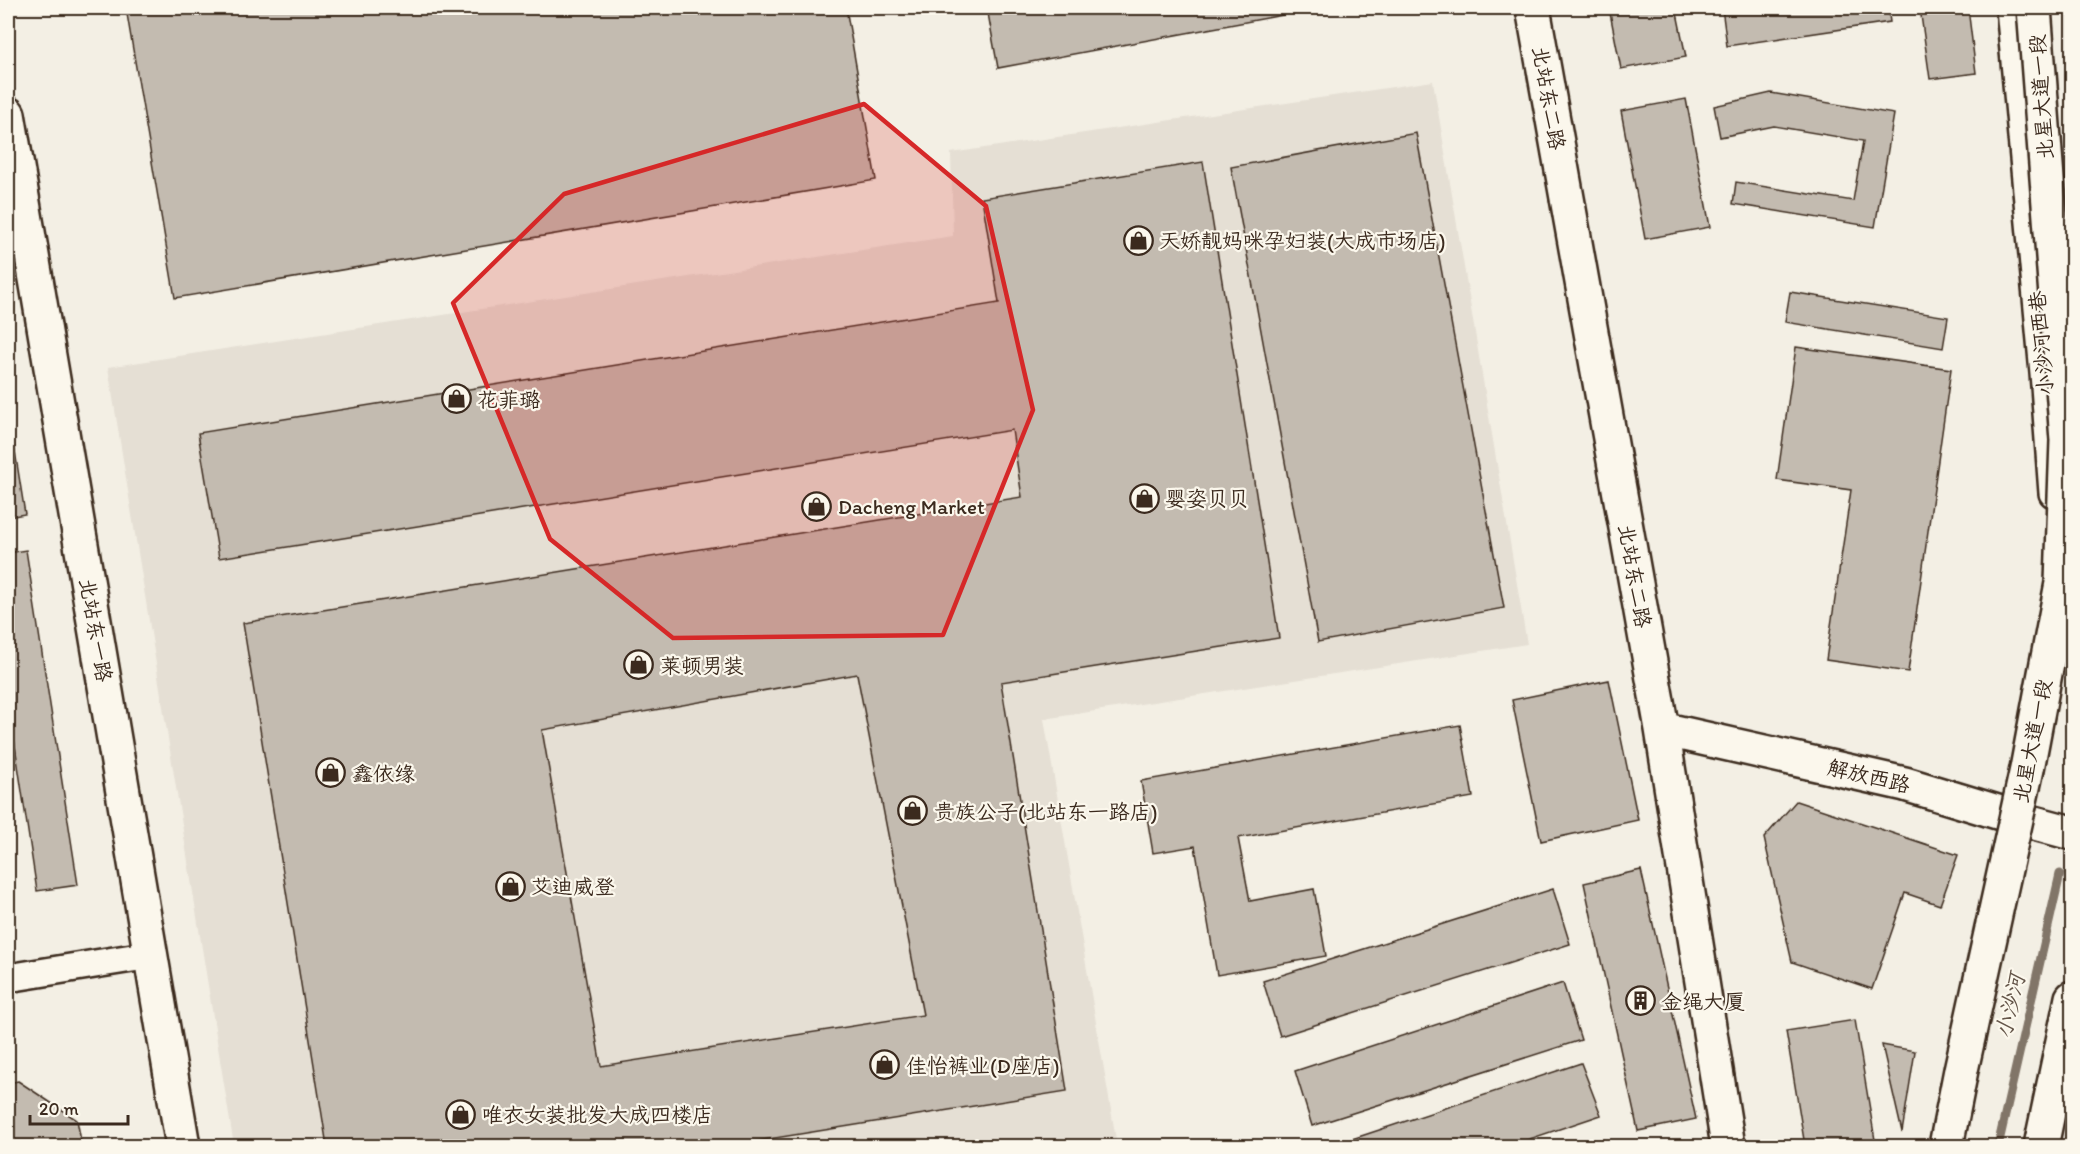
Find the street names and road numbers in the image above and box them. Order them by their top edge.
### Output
street label: 北星大道一段 [2024,33,2058,161]
street label: 北站东二路 [1528,44,1570,152]
street label: 小沙河西巷 [2024,290,2058,396]
street label: 北站东二路 [1614,522,1656,630]
street label: 北站东一路 [75,576,117,684]
street label: 北星大道一段 [2008,677,2056,805]
street label: 解放西路 [1825,754,1913,798]

